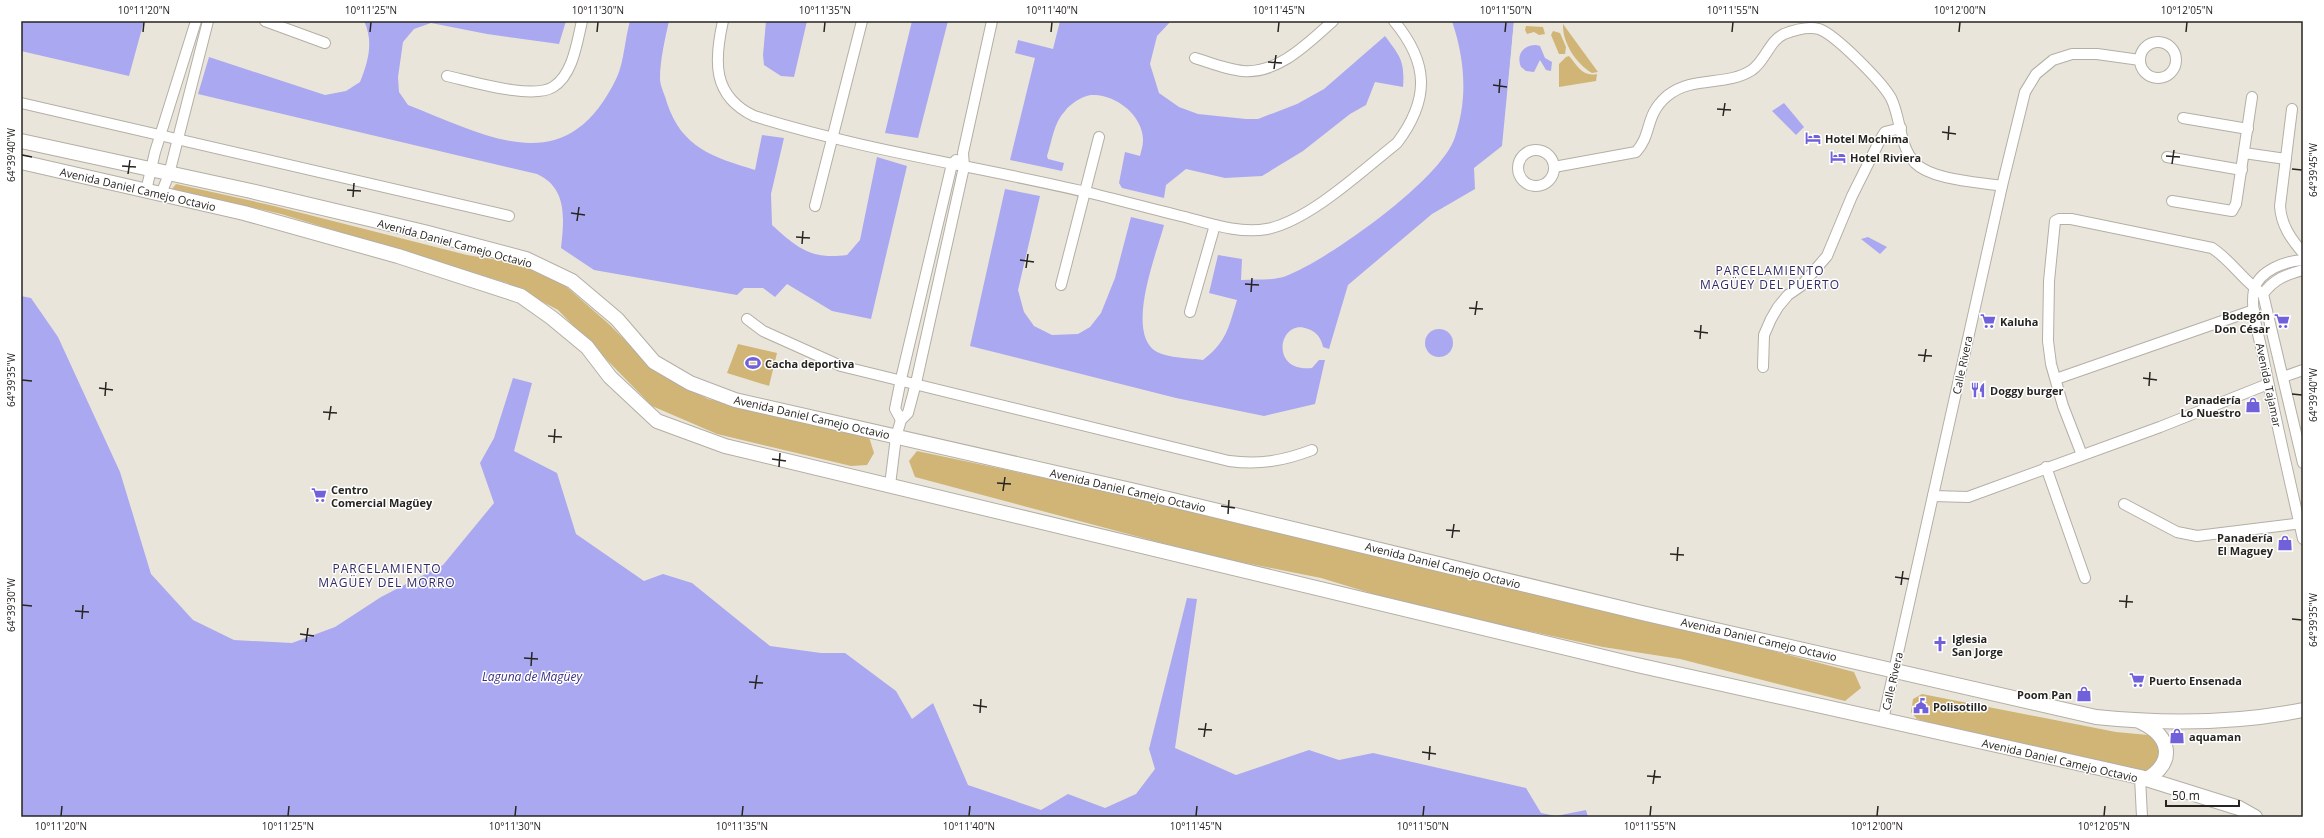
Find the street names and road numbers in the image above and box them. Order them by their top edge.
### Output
street label: Avenida Daniel Camejo Octavio [59,164,218,214]
street label: Avenida Daniel Camejo Octavio [376,215,534,271]
street label: Calle Rivera [1948,334,1976,396]
street label: Avenida Tajamar [2253,342,2285,429]
street label: Avenida Daniel Camejo Octavio [733,392,892,442]
street label: Avenida Daniel Camejo Octavio [1049,465,1208,515]
street label: Avenida Daniel Camejo Octavio [1364,538,1523,592]
street label: Avenida Daniel Camejo Octavio [1680,614,1839,664]
street label: Calle Rivera [1878,650,1906,712]
street label: Avenida Daniel Camejo Octavio [1981,735,2140,785]

